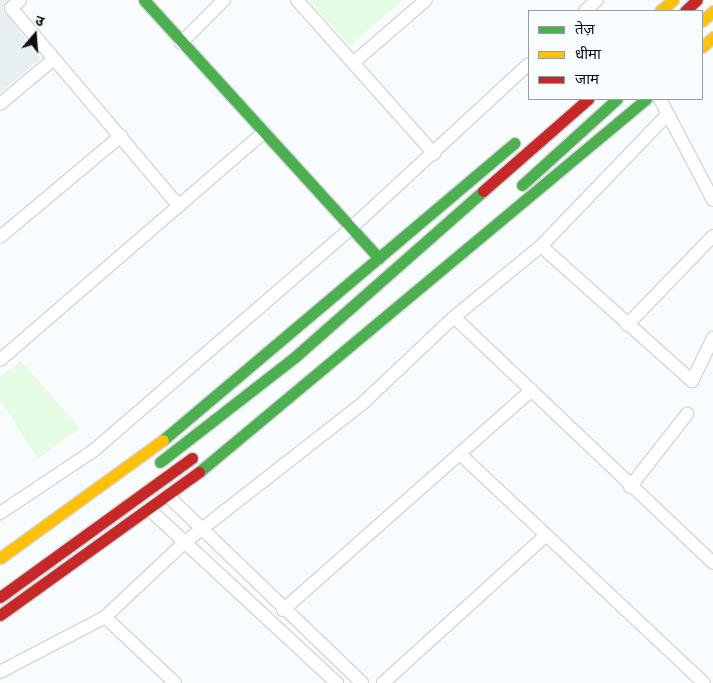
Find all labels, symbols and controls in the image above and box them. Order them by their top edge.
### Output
north arrow [10,10,60,60]
legend [528,10,703,100]
text: उ [33,12,46,30]
text: तेज़ [575,20,595,38]
text: धीमा [575,45,601,63]
text: जाम [575,70,599,88]

